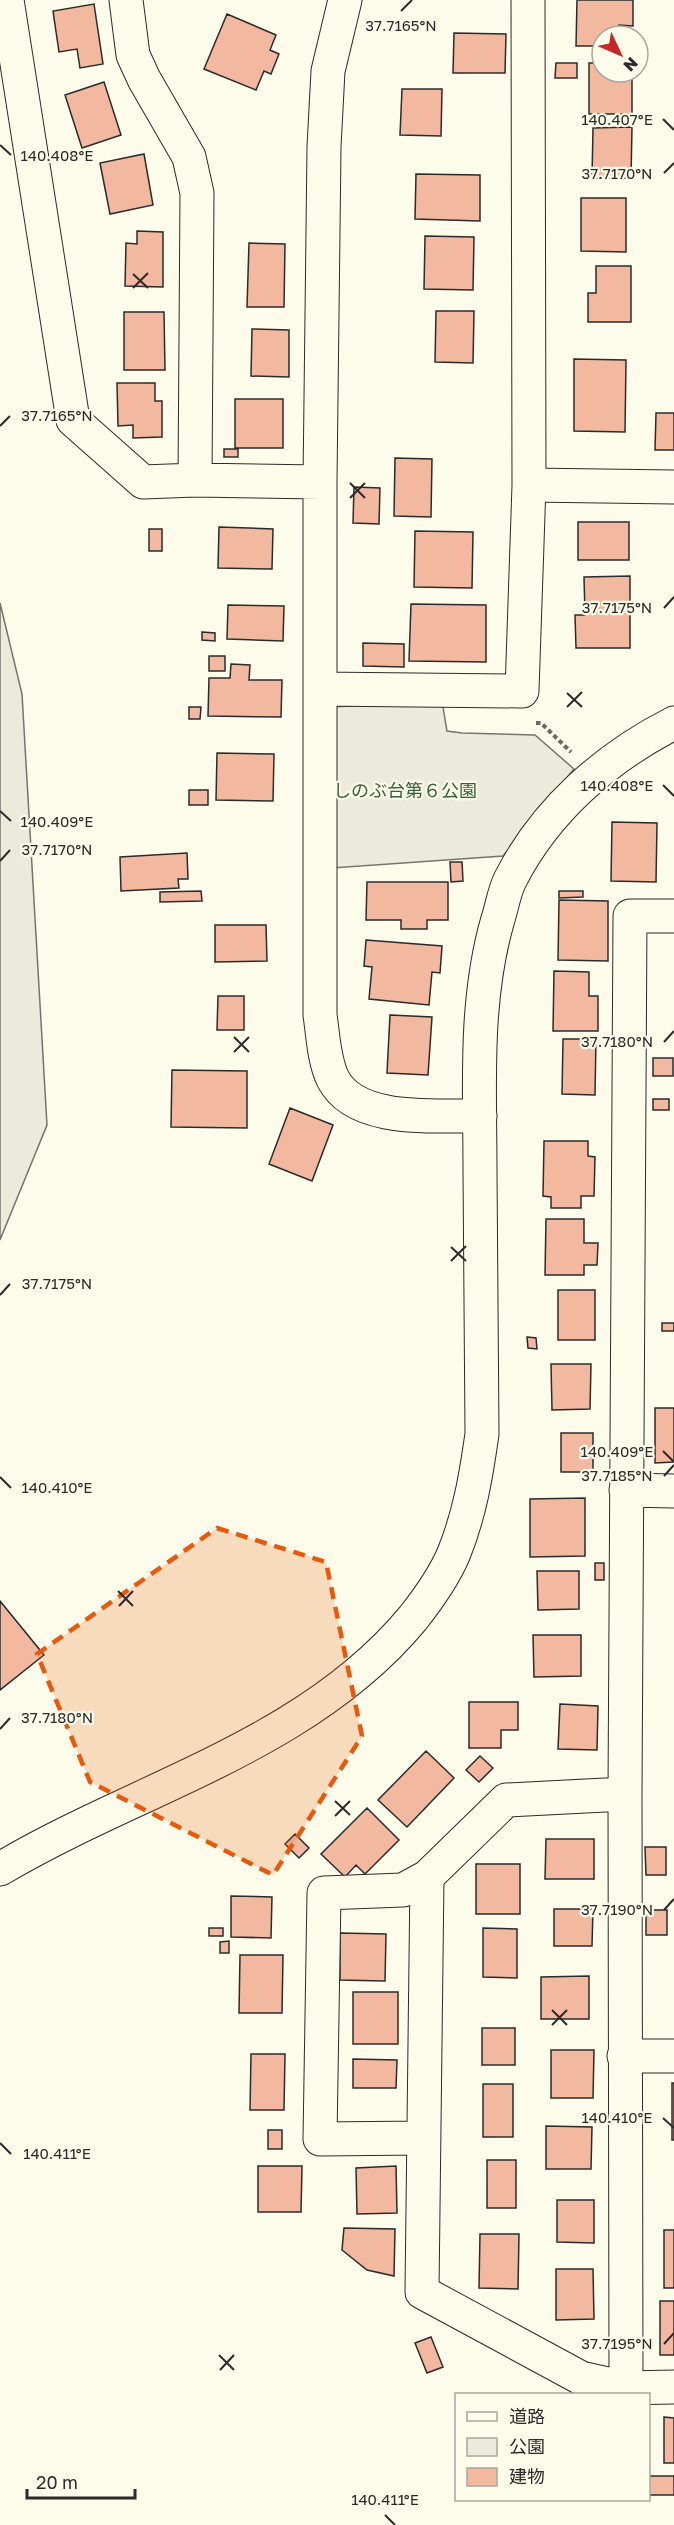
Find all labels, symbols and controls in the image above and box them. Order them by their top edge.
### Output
text: 37.7165°N [365,16,437,34]
north arrow [590,24,650,84]
text: N [619,53,642,76]
text: 140.407°E [581,110,653,128]
text: 140.408°E [21,146,93,164]
text: 37.7170°N [582,164,652,182]
text: 37.7165°N [21,406,93,424]
text: 37.7175°N [582,598,652,616]
text: 140.408°E [581,776,653,794]
park label: しのぶ台第６公園 [333,779,477,801]
text: 140.409°E [21,812,93,830]
text: 37.7170°N [22,840,92,858]
text: 37.7180°N [581,1032,653,1050]
text: 37.7175°N [22,1274,92,1292]
text: 140.409°E [581,1442,653,1460]
text: 37.7185°N [581,1466,653,1484]
text: 140.410°E [22,1478,92,1496]
text: 37.7180°N [21,1708,93,1726]
text: 37.7190°N [581,1900,653,1918]
text: 140.410°E [582,2108,652,2126]
text: 140.411°E [23,2144,91,2162]
text: 37.7195°N [581,2334,653,2352]
legend [455,2393,650,2501]
text: 道路 [509,2405,545,2427]
text: 公園 [509,2435,545,2457]
scale bar [27,2462,135,2500]
text: 建物 [509,2465,545,2487]
text: 20 m [36,2471,78,2493]
text: 140.411°E [351,2490,419,2508]

